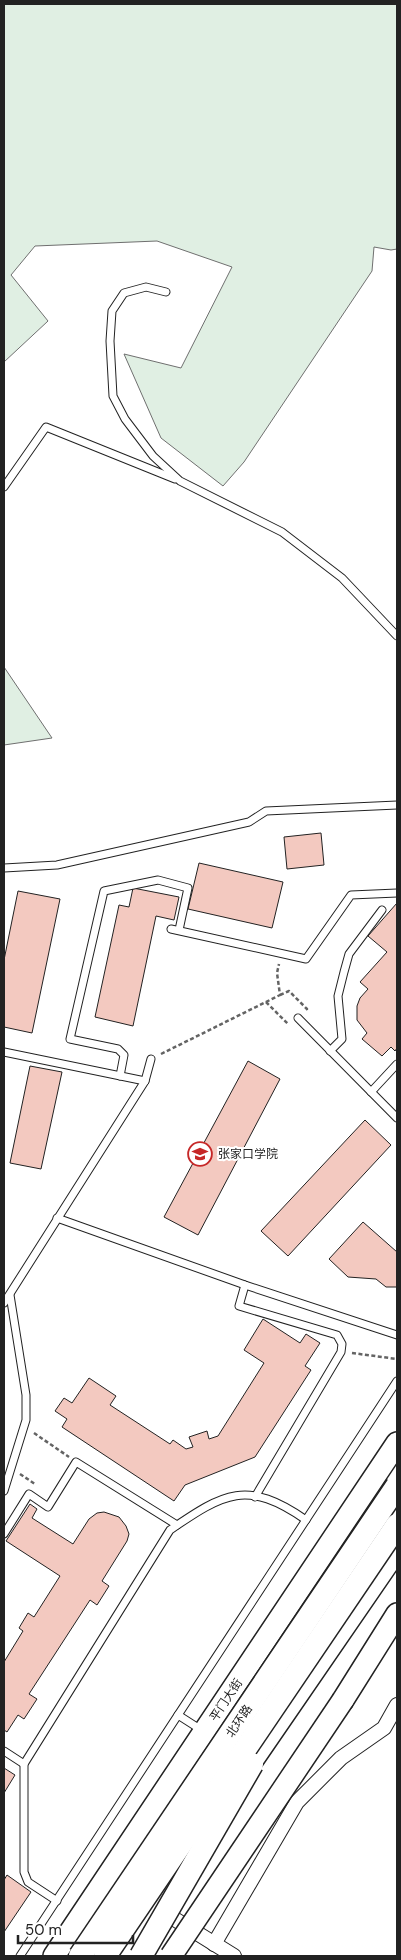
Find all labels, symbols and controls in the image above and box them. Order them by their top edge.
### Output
school or university icon: 张家口学院 [187,1141,213,1167]
place label: 张家口学院 [218,1146,278,1162]
street label: 平门大街 [206,1676,246,1724]
street label: 北环路 [222,1702,256,1740]
scale bar [18,1912,132,1944]
text: 50 m [25,1920,62,1940]

